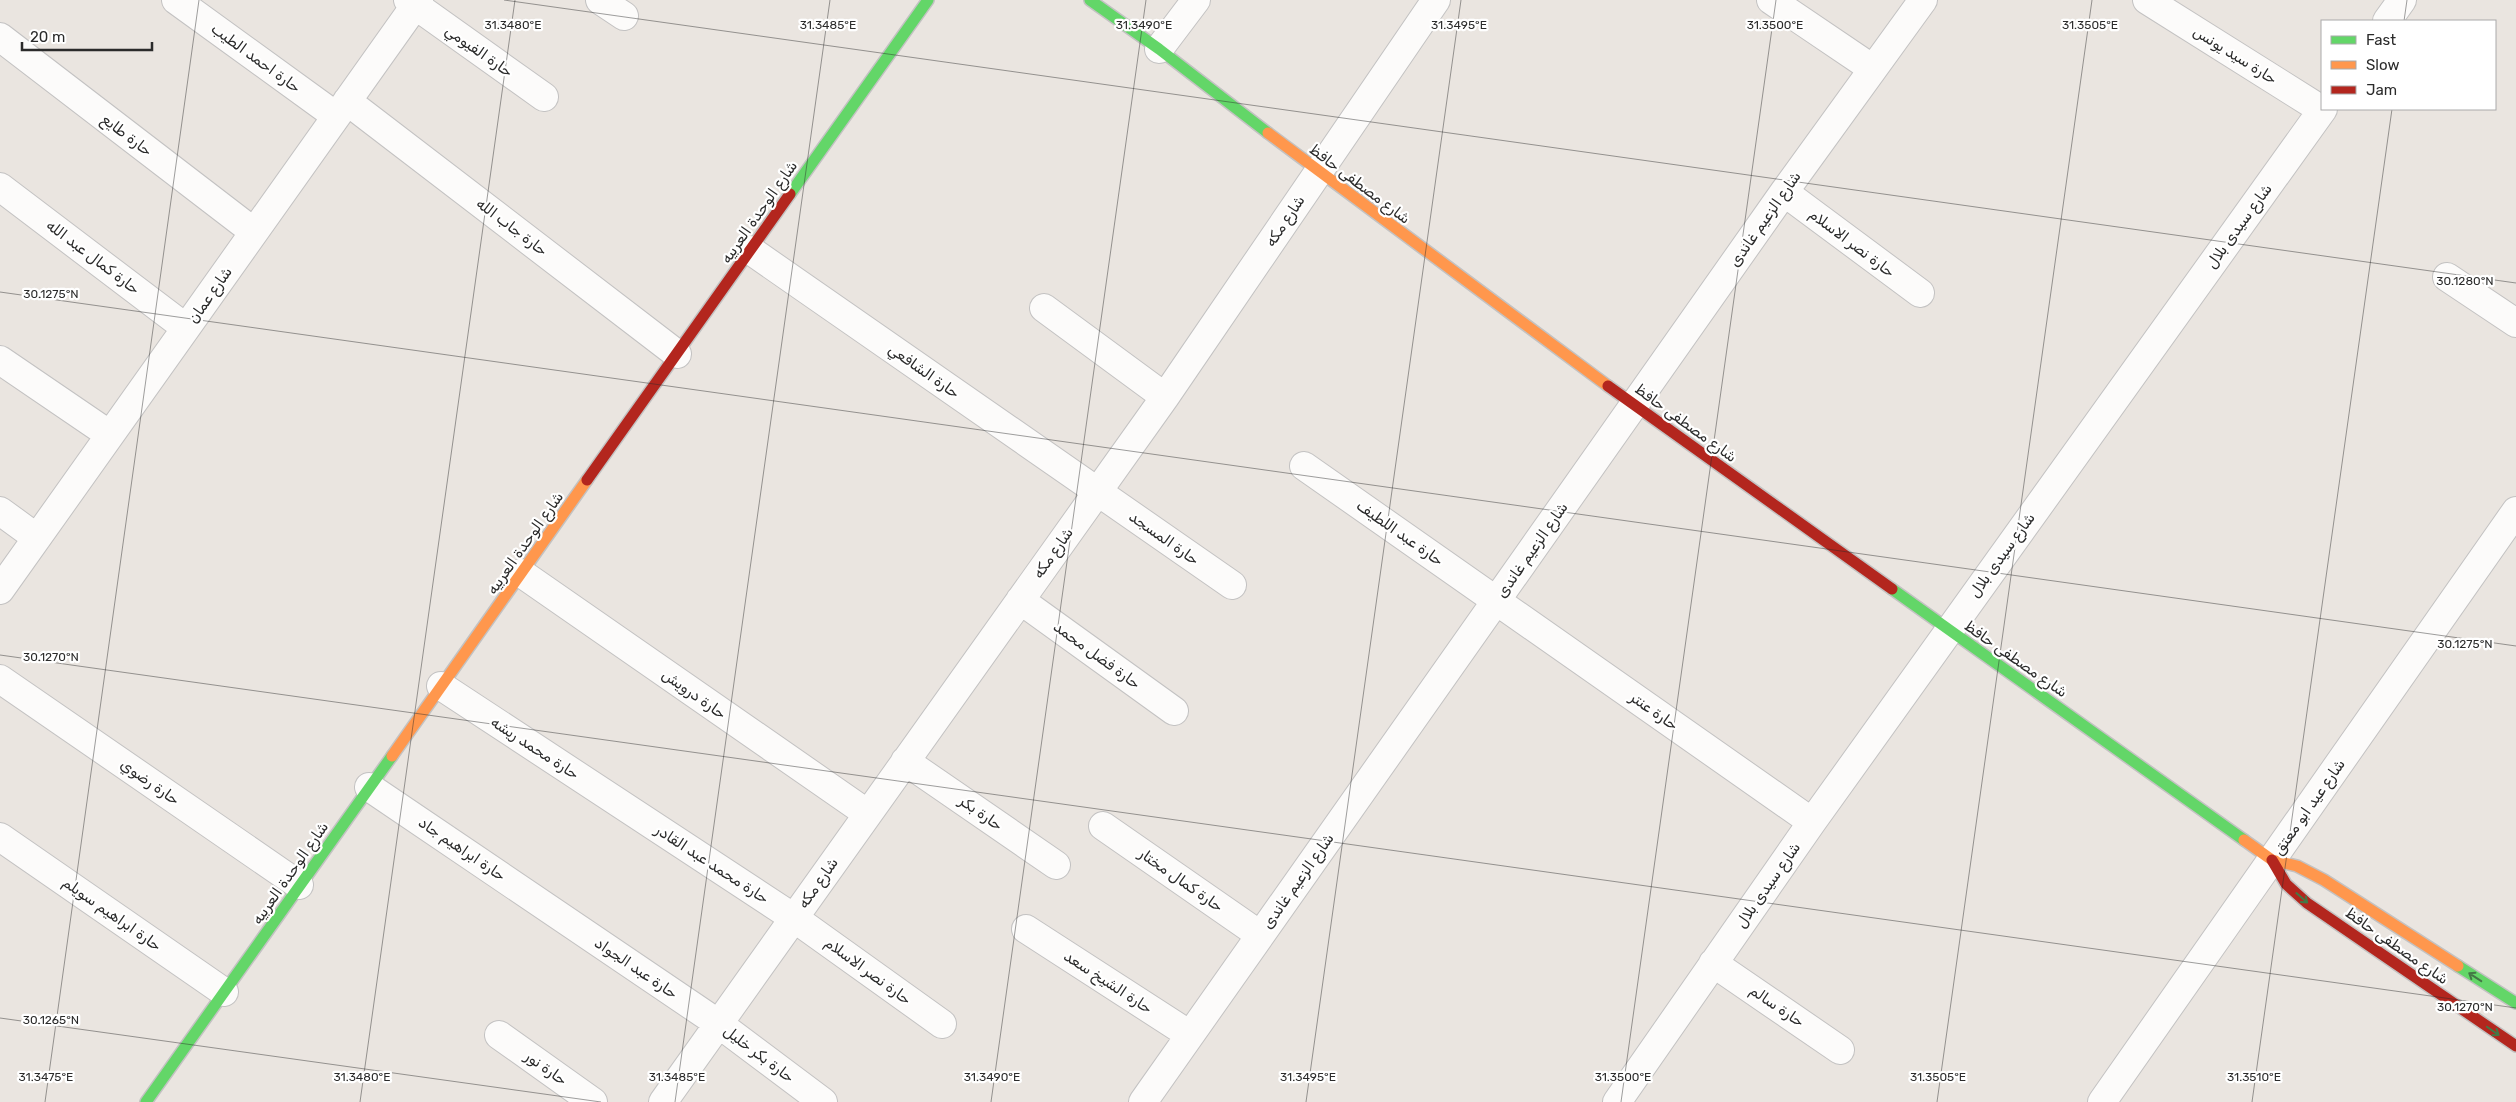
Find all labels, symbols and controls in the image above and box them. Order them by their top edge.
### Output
text: 31.3480°E [485,18,542,32]
text: 31.3485°E [800,18,856,32]
text: 31.3490°E [1116,18,1172,32]
text: 31.3495°E [1431,18,1487,32]
text: 31.3500°E [1747,18,1803,32]
text: 31.3505°E [2062,18,2118,32]
scale bar [22,20,152,52]
street label: حارة احمد الطيب [208,20,304,96]
legend [2321,20,2496,110]
street label: حارة الفيومي [440,21,516,83]
street label: حارة سيد يونس [2190,22,2280,88]
text: 20 m [30,28,65,46]
text: Fast [2366,31,2396,49]
text: Slow [2366,56,2399,74]
text: Jam [2366,81,2397,99]
street label: حارة طايع [97,110,156,161]
street label: شارع مصطفى حافظ [1305,140,1414,229]
street label: شارع الوحدة العربيه [717,157,803,268]
street label: شارع الزعيم غاندى [1725,168,1806,271]
street label: شارع سيدى بلال [2202,180,2277,273]
street label: شارع مكه [1261,192,1310,251]
street label: حارة جاب الله [473,194,551,260]
street label: حارة نصر الاسلام [1805,205,1898,282]
street label: حارة كمال عبد الله [43,216,143,298]
street label: شارع عمان [184,263,238,328]
text: 30.1280°N [2436,274,2494,288]
text: 30.1275°N [23,287,79,301]
street label: حارة الشافعي [883,340,963,405]
street label: شارع مصطفى حافظ [1630,380,1740,468]
street label: شارع الوحدة العربيه [483,488,569,599]
street label: حارة عبد اللطيف [1353,496,1447,570]
street label: شارع الزعيم غاندى [1492,499,1573,602]
street label: حارة المسجد [1125,507,1203,569]
street label: شارع سيدى بلال [1965,509,2040,602]
street label: شارع مكه [1029,524,1079,583]
street label: حارة فضل محمد [1050,617,1144,693]
street label: شارع مصطفى حافظ [1960,617,2071,703]
text: 30.1275°N [2437,637,2493,651]
text: 30.1270°N [23,650,79,664]
street label: حارة درويش [658,665,730,724]
street label: حارة عنتر [1626,687,1682,734]
street label: حارة محمد ريشه [488,713,582,783]
street label: حارة رضوي [116,755,183,810]
street label: شارع عيد ابو معتق [2269,755,2350,860]
street label: حارة بكر [955,791,1006,834]
street label: حارة ابراهيم جاد [414,813,509,886]
street label: شارع الوحدة العربيه [248,818,334,929]
street label: حارة محمد عبد القادر [651,820,772,907]
street label: شارع الزعيم غاندى [1258,830,1339,933]
street label: شارع سيدى بلال [1732,839,1806,932]
street label: حارة كمال مختار [1135,844,1227,916]
street label: شارع مكه [794,854,844,913]
street label: حارة ابراهيم سويلم [59,873,165,956]
one-way arrow [2295,892,2308,903]
street label: شارع مصطفى حافظ [2341,904,2452,990]
street label: حارة عبد الجواد [591,934,681,1002]
street label: حارة نصر الاسلام [821,934,915,1009]
street label: حارة الشيخ سعد [1059,947,1156,1019]
one-way arrow [2468,972,2482,982]
street label: حارة سالم [1746,981,1808,1032]
text: 30.1270°N [2437,1000,2493,1014]
text: 30.1265°N [23,1013,79,1027]
street label: حارة بكر خليل [720,1022,798,1086]
one-way arrow [2486,1025,2500,1036]
street label: حارة نور [521,1046,571,1089]
text: 31.3475°E [19,1070,73,1084]
text: 31.3480°E [334,1070,391,1084]
text: 31.3485°E [649,1070,705,1084]
text: 31.3490°E [964,1070,1020,1084]
text: 31.3495°E [1280,1070,1336,1084]
text: 31.3500°E [1595,1070,1651,1084]
text: 31.3505°E [1910,1070,1966,1084]
text: 31.3510°E [2227,1070,2281,1084]

